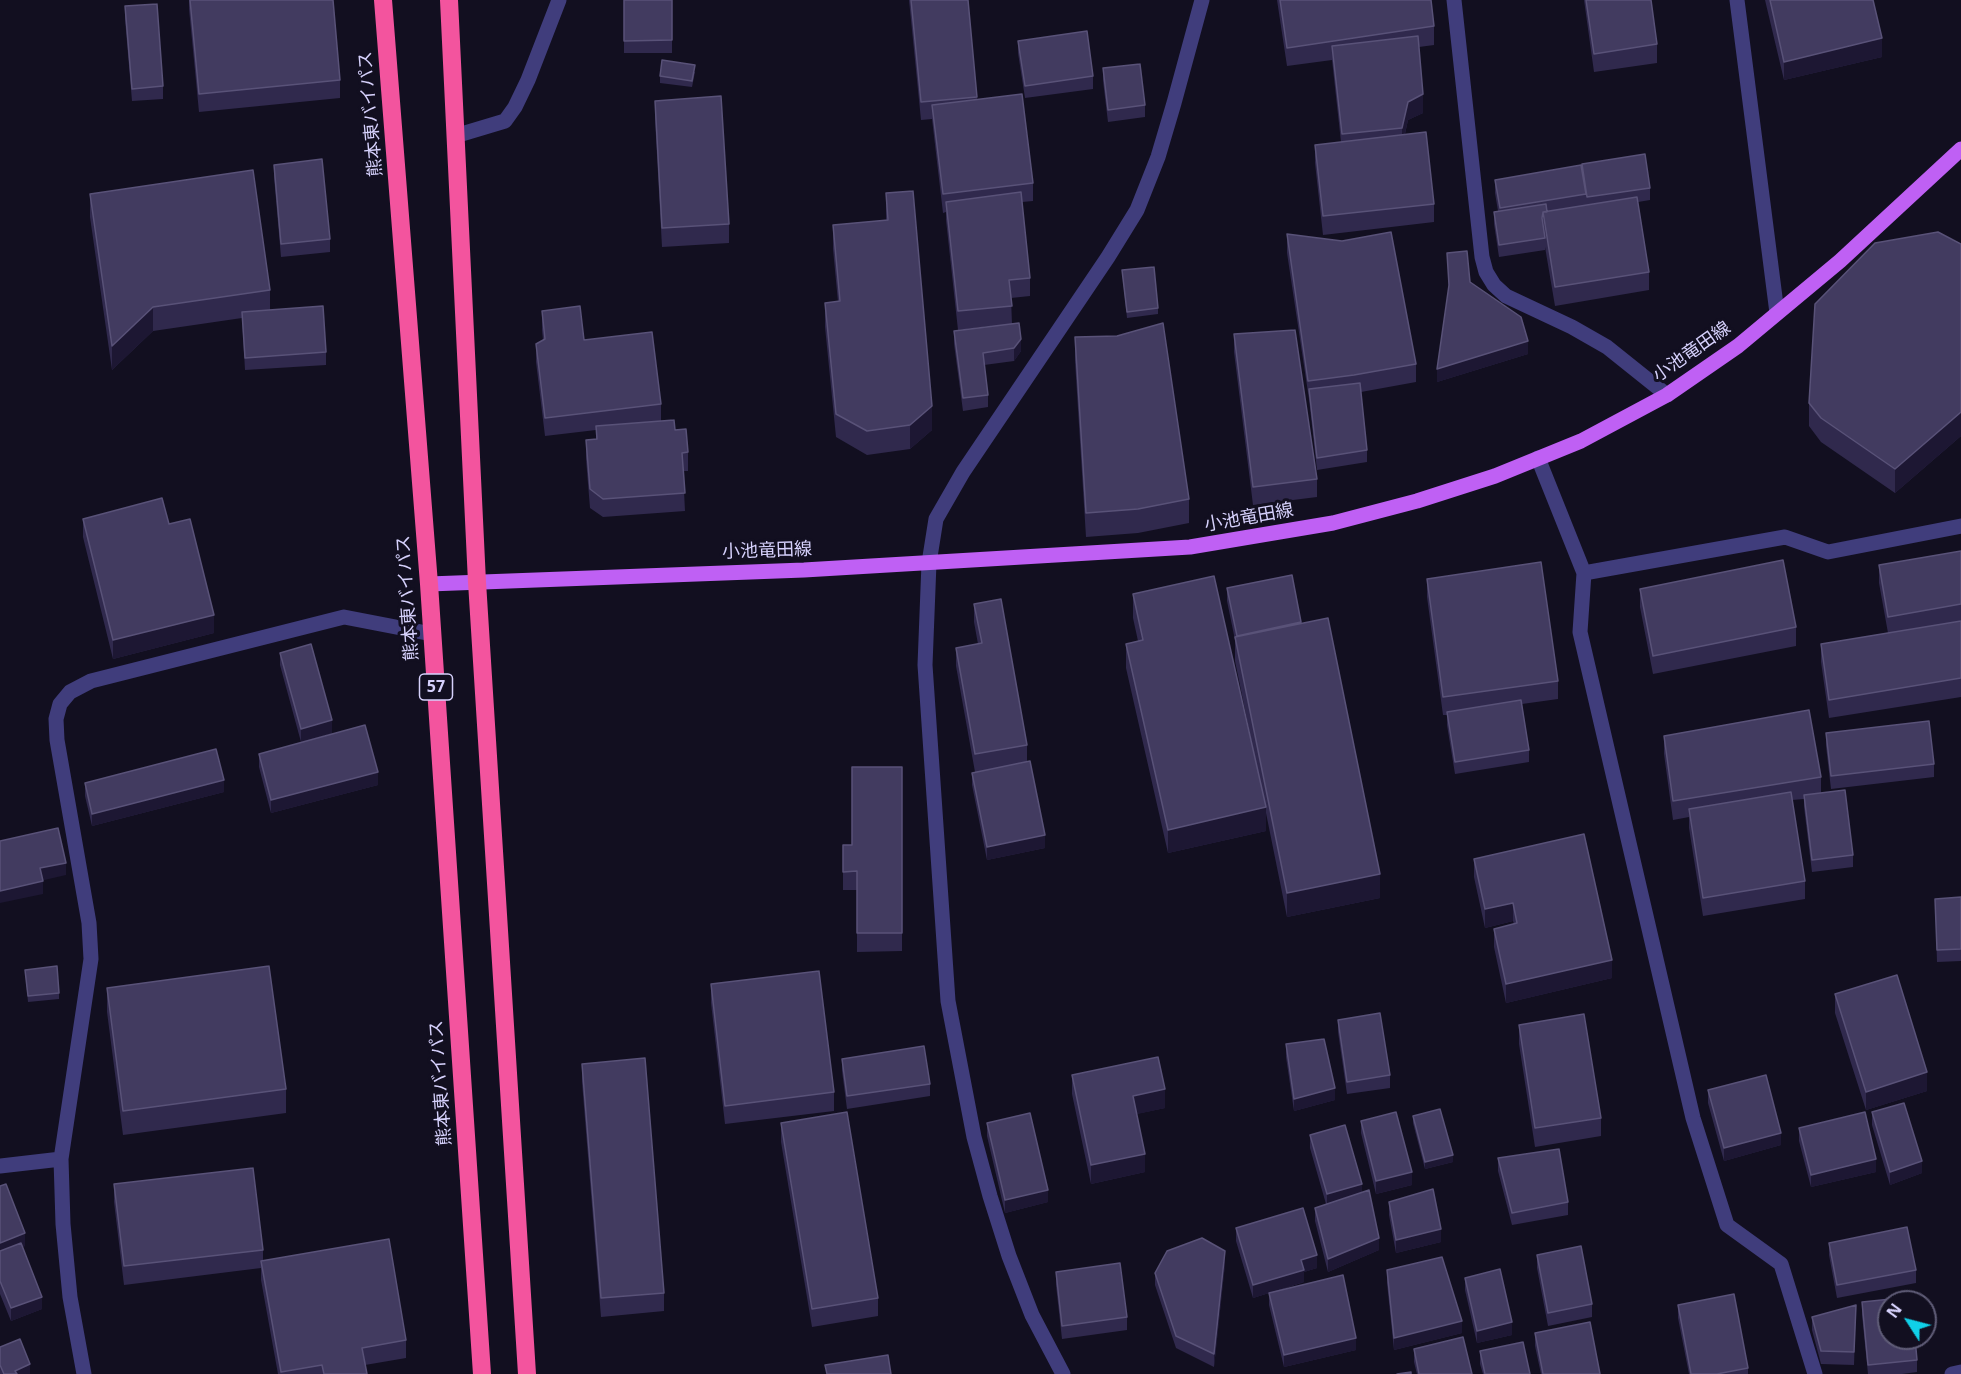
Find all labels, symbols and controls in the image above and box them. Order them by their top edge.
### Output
street label: 熊本東バイパス [355,50,387,178]
street label: 小池竜田線 [1649,317,1735,387]
street label: 小池竜田線 [1203,500,1295,536]
street label: 熊本東バイパス [393,534,423,662]
street label: 小池竜田線 [722,539,812,563]
road number: 57 [420,674,452,700]
street label: 熊本東バイパス [426,1019,456,1147]
north arrow [1877,1290,1937,1350]
text: N [1881,1299,1907,1322]

